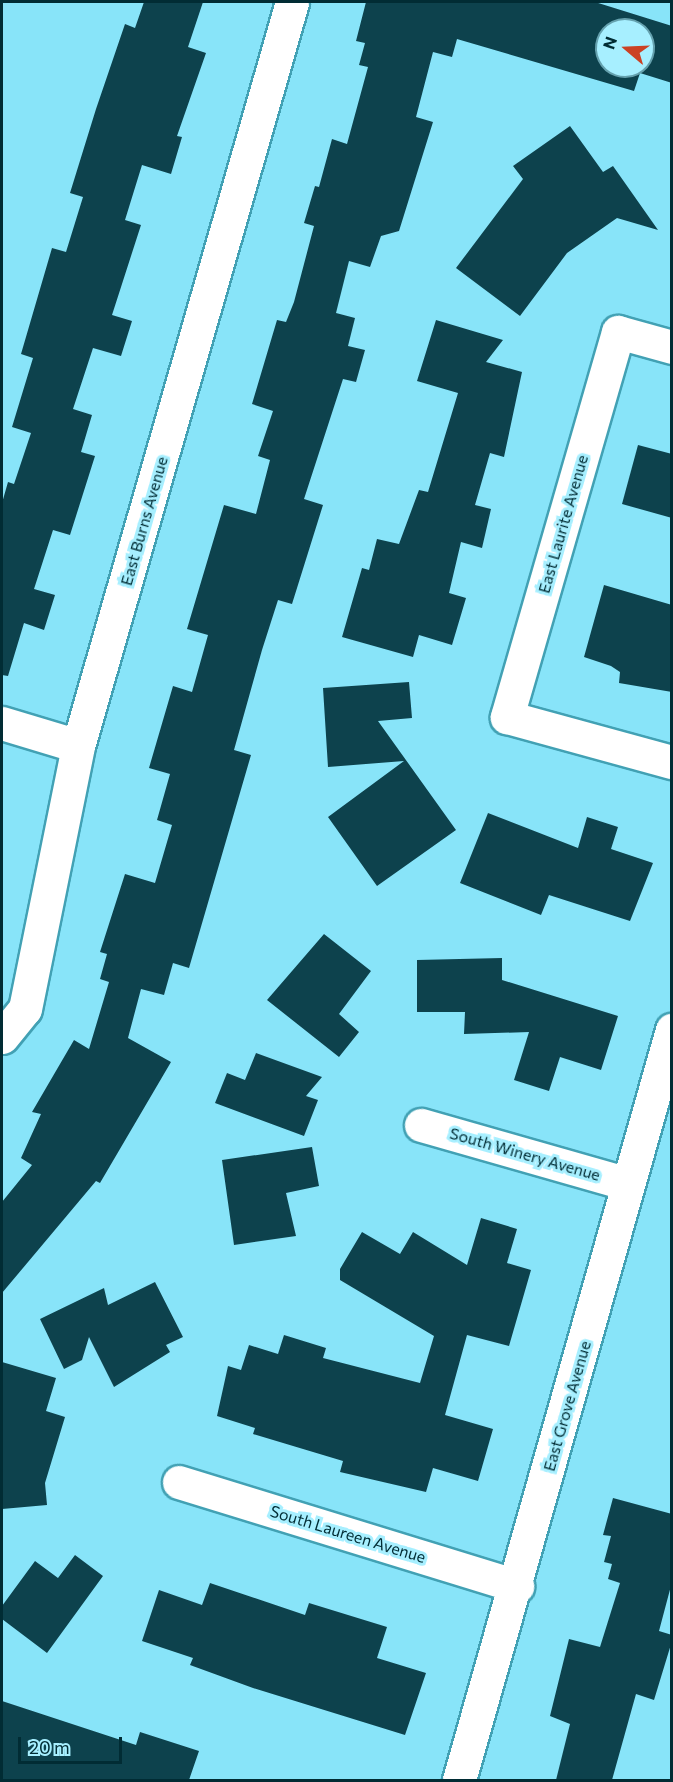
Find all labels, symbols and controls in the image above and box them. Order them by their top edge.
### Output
north arrow [595,18,655,78]
text: N [598,34,620,51]
street label: East Laurite Avenue [534,453,592,595]
street label: East Burns Avenue [116,454,172,588]
street label: South Winery Avenue [447,1123,603,1185]
street label: East Grove Avenue [539,1339,595,1473]
street label: South Laureen Avenue [268,1501,428,1567]
scale bar [21,1725,124,1763]
text: 20 m [29,1736,70,1758]

